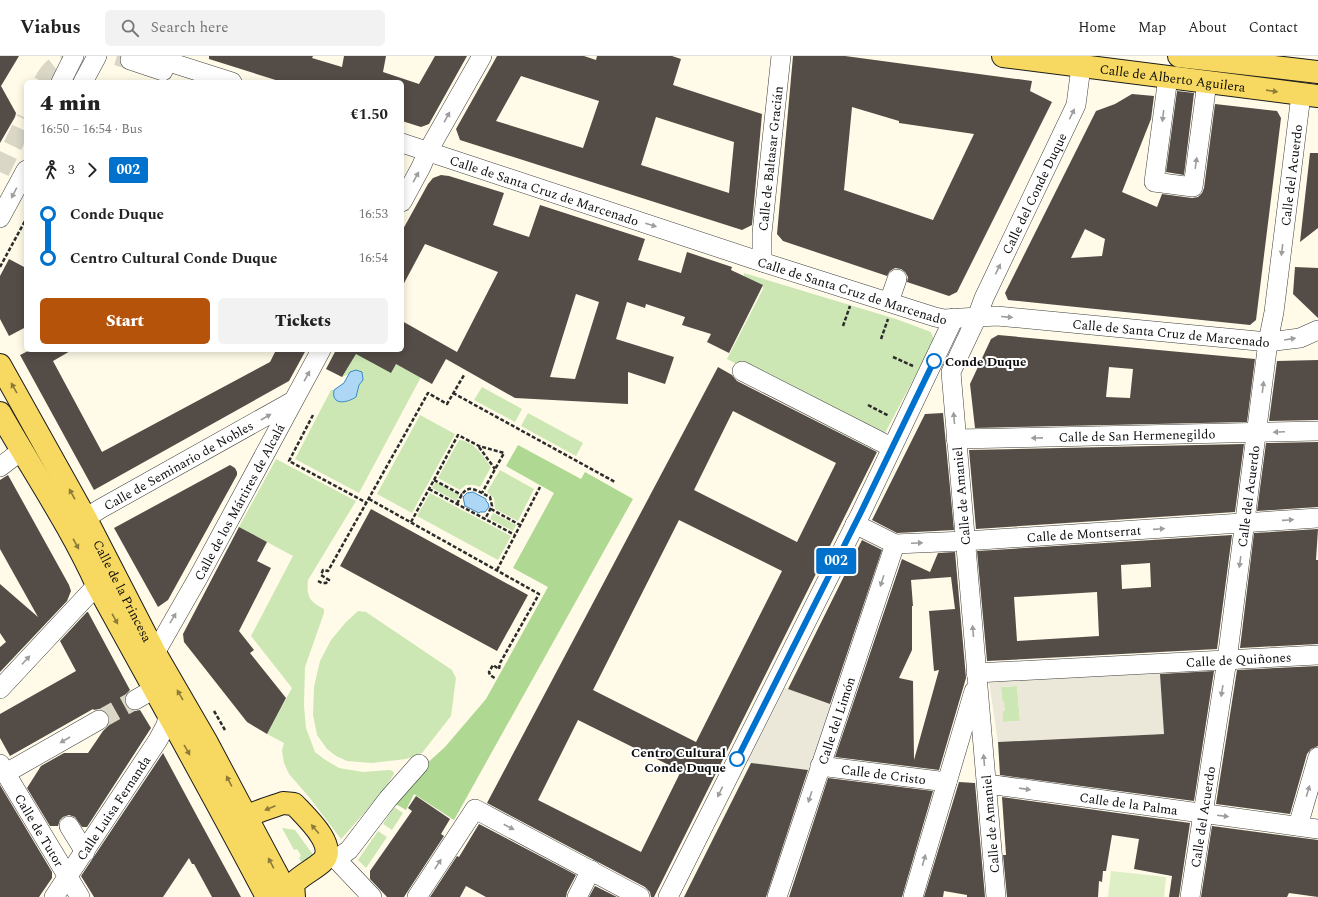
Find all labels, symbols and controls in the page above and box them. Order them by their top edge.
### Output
search box [105,10,385,46]
text: Viabus [20,13,81,42]
text: Search here [151,16,229,39]
icon: search [119,17,141,39]
text: Home [1078,17,1116,38]
text: Map [1138,17,1166,38]
text: About [1188,17,1227,38]
text: Contact [1249,17,1298,38]
street label: Calle de Alberto Aguilera [1098,59,1247,98]
street label: Calle de Baltasar Gracián [753,85,789,232]
text: 4 min [40,87,101,120]
one-way arrow [1266,88,1278,94]
text: €1.50 [350,103,388,126]
one-way arrow [1069,108,1075,119]
one-way arrow [1160,110,1166,122]
one-way arrow [444,112,450,123]
text: 16:50 – 16:54 · Bus [40,119,143,139]
street label: Calle del Acuerdo [1276,123,1308,227]
street label: Calle del Conde Duque [997,130,1072,258]
street label: Calle de Santa Cruz de Marcenado [447,150,641,232]
one-way arrow [1193,157,1199,169]
icon: walk [40,159,62,181]
icon: forward [81,159,103,181]
text: 002 [117,159,140,180]
text: 3 [68,160,75,180]
one-way arrow [412,171,419,183]
one-way arrow [10,187,17,199]
text: Conde Duque [70,203,164,226]
text: 16:53 [359,204,388,224]
one-way arrow [645,222,657,228]
one-way arrow [1278,244,1285,256]
text: Centro Cultural Conde Duque [70,247,277,270]
text: 16:54 [359,248,388,268]
street label: Calle de Santa Cruz de Marcenado [755,252,949,330]
one-way arrow [995,263,1001,275]
button: Start [40,298,210,344]
button: Tickets [218,298,388,344]
one-way arrow [1001,313,1013,320]
street label: Calle de Santa Cruz de Marcenado [1072,314,1271,353]
one-way arrow [1284,336,1296,342]
place label: Conde Duque [945,352,1026,372]
marker: Conde Duque [926,353,942,369]
one-way arrow [304,370,311,381]
one-way arrow [1259,381,1266,393]
one-way arrow [10,383,17,394]
one-way arrow [951,412,957,424]
one-way arrow [260,414,272,421]
street label: Calle de Seminario de Nobles [100,416,257,516]
street label: Calle de los Mártires de Alcalá [189,420,291,584]
street label: Calle de San Hermenegildo [1058,424,1216,448]
one-way arrow [1272,429,1285,435]
one-way arrow [1031,434,1043,441]
street label: Calle del Acuerdo [1233,444,1266,548]
street label: Calle de Amaniel [948,446,976,546]
one-way arrow [69,488,76,500]
one-way arrow [1282,517,1294,524]
street label: Calle de Montserrat [1026,521,1142,548]
one-way arrow [1153,525,1165,532]
street label: Calle de la Princesa [87,536,157,646]
one-way arrow [72,538,79,549]
one-way arrow [911,540,923,547]
line badge: 002 [813,548,859,574]
text: 002 [824,550,848,571]
one-way arrow [1237,556,1243,568]
one-way arrow [879,576,885,588]
one-way arrow [170,612,177,624]
one-way arrow [112,614,119,625]
one-way arrow [969,625,976,637]
street label: Calle de Quiñones [1185,647,1292,673]
one-way arrow [22,655,31,665]
street label: Calle del Limón [813,674,861,768]
one-way arrow [1219,685,1225,697]
one-way arrow [176,689,183,701]
one-way arrow [59,736,71,743]
place label: Centro Cultural Conde Duque [631,743,726,778]
one-way arrow [184,744,191,756]
street label: Calle Luisa Fernanda [72,751,156,865]
marker: Centro Cultural Conde Duque [729,751,745,767]
one-way arrow [981,754,988,767]
street label: Calle de Cristo [840,760,927,790]
street label: Calle del Acuerdo [1186,765,1221,869]
street label: Calle de Amaniel [977,774,1005,874]
one-way arrow [225,776,232,787]
one-way arrow [1305,785,1311,797]
one-way arrow [1019,786,1031,792]
one-way arrow [717,787,723,798]
street label: Calle de la Palma [1078,788,1180,821]
street label: Calle de Tutor [9,790,69,871]
one-way arrow [806,792,812,804]
one-way arrow [264,805,276,811]
one-way arrow [1217,813,1229,820]
one-way arrow [311,823,320,834]
one-way arrow [503,824,515,830]
one-way arrow [921,853,927,865]
one-way arrow [268,857,274,868]
one-way arrow [434,859,442,869]

